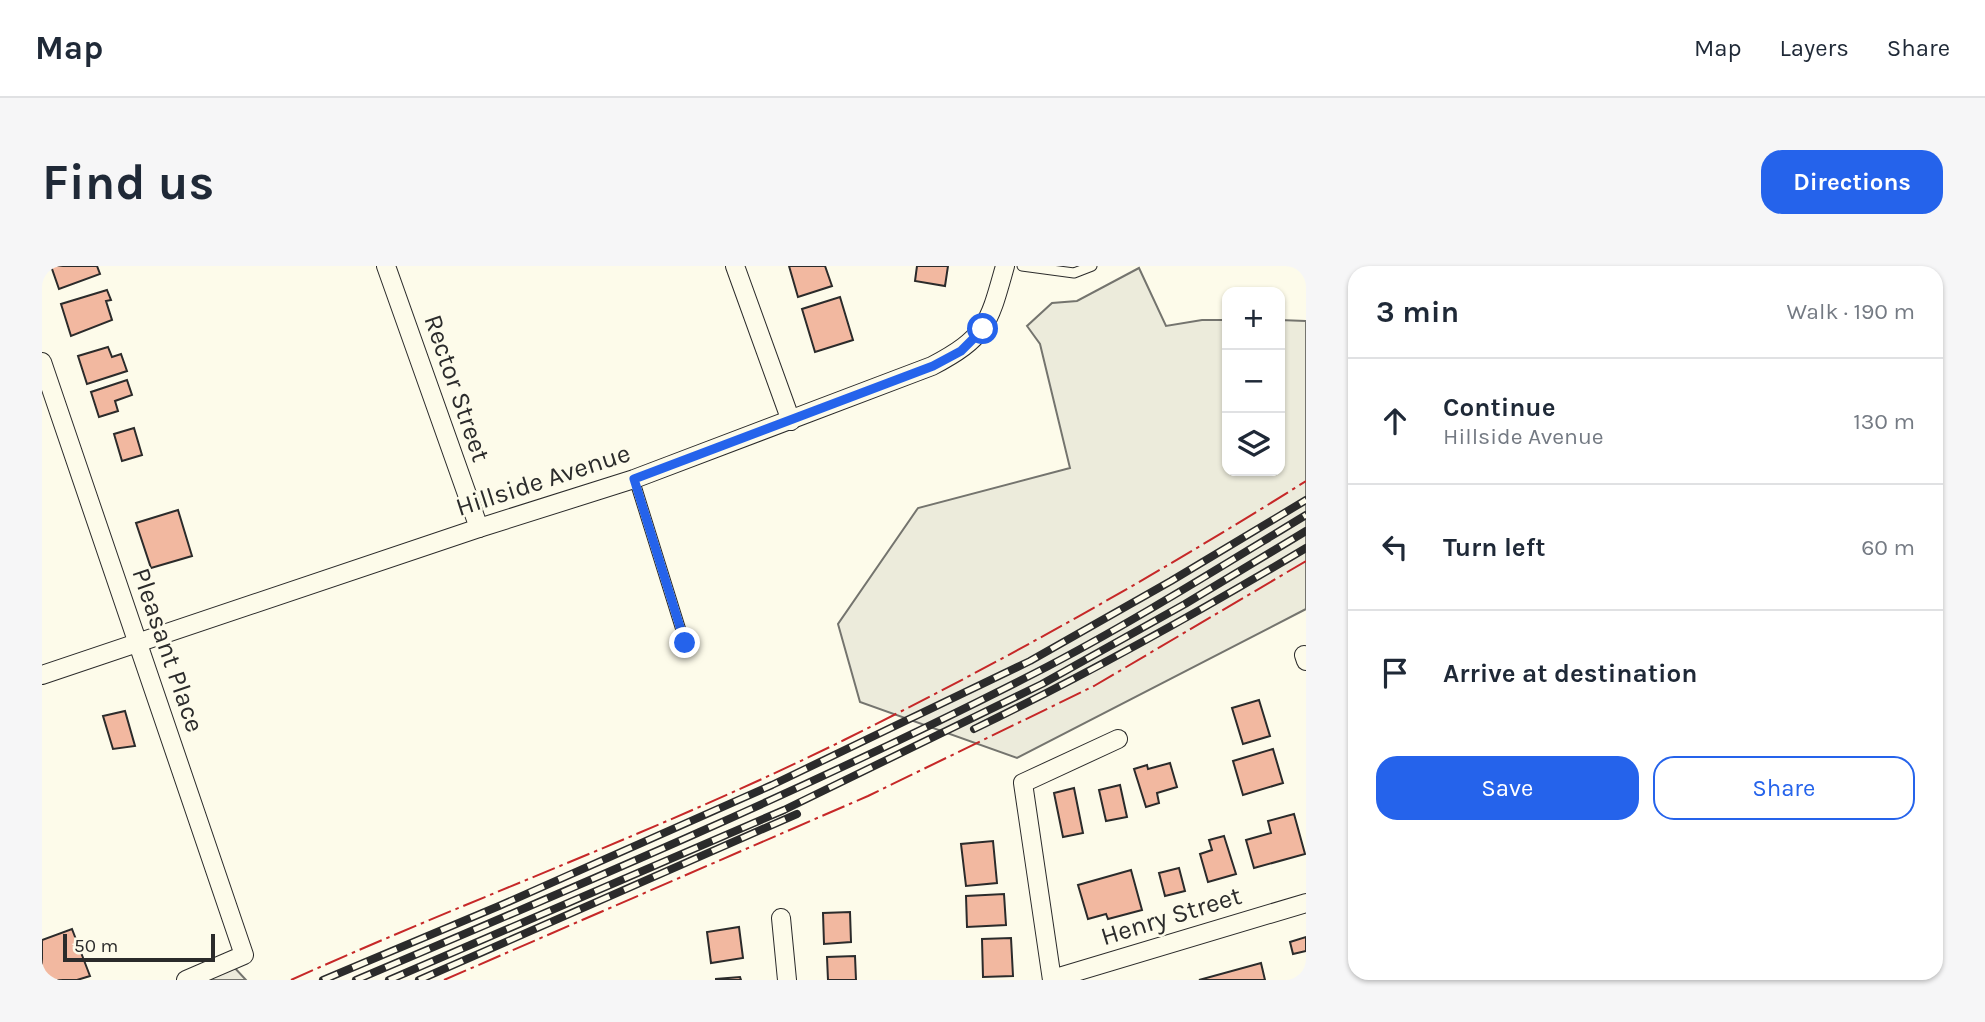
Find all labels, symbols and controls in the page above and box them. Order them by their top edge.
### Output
text: Map [35,29,103,67]
text: Map [1694,34,1742,62]
text: Layers [1780,34,1849,62]
text: Share [1887,34,1950,62]
button: Directions [1761,150,1943,214]
text: Find us [42,154,214,211]
map controls [1222,287,1285,476]
button: + [1222,287,1285,350]
text: 3 min [1376,294,1459,330]
text: Walk · 190 m [1787,298,1915,325]
street label: Rector Street [417,310,497,466]
route start [967,313,998,344]
button: − [1222,350,1285,413]
text: Continue [1443,392,1555,423]
icon: ahead [1376,402,1414,440]
text: 130 m [1853,408,1915,435]
button: layers [1222,413,1285,476]
text: Hillside Avenue [1443,423,1604,450]
street label: Hillside Avenue [452,437,634,523]
icon: left [1376,528,1414,566]
text: Turn left [1443,532,1545,563]
text: 60 m [1861,534,1915,561]
street label: Pleasant Place [125,564,211,736]
route end [669,627,700,658]
icon: arrive [1376,654,1414,692]
text: Arrive at destination [1443,658,1697,689]
button: Save [1376,756,1639,820]
button: Share [1653,756,1915,820]
street label: Henry Street [1097,880,1245,952]
scale bar [63,931,215,963]
text: 50 m [74,935,118,957]

